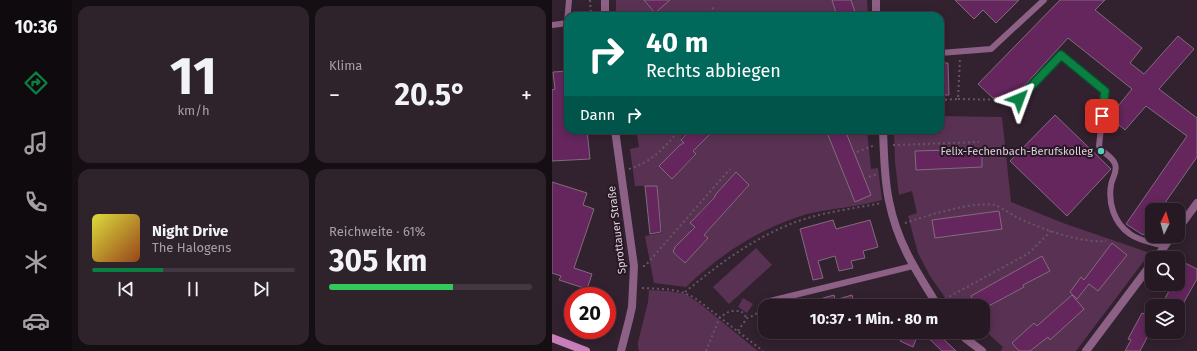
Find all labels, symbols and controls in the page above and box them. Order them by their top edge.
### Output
text: 10:36 [14,16,58,38]
text: 40 m [646,26,709,59]
icon: right [580,28,632,80]
text: 11 [170,45,217,108]
text: Klima [329,58,362,73]
text: Rechts abbiegen [646,60,781,82]
icon: directions [22,69,50,97]
text: 20.5° [395,77,467,113]
position arrow [998,78,1040,120]
text: − [329,82,340,109]
text: + [521,82,532,109]
pin [1085,99,1119,133]
text: km/h [177,103,210,118]
icon: right [623,104,645,126]
icon: arrive [1091,105,1113,127]
text: Dann [580,106,615,124]
icon: music [22,129,50,157]
place label: Felix-Fechenbach-Berufskolleg [940,145,1093,158]
marker: Felix-Fechenbach-Berufskolleg [1096,146,1106,156]
street label: Sprottauer Straße [605,185,629,275]
icon: phone [22,188,50,216]
north arrow [1145,203,1185,243]
map controls [1145,203,1185,339]
text: Night Drive [152,222,228,240]
text: Reichweite · 61% [329,224,426,239]
text: The Halogens [152,240,231,255]
text: 305 km [329,243,427,279]
icon: climate [22,248,50,276]
button: search [1145,251,1185,291]
icon: previous [115,278,137,300]
icon: pause [182,278,204,300]
icon: next [250,278,272,300]
speed limit sign: 20 [564,287,616,339]
button: layers [1145,299,1185,339]
icon: car [22,307,50,335]
text: 10:37 · 1 Min. · 80 m [810,310,938,328]

